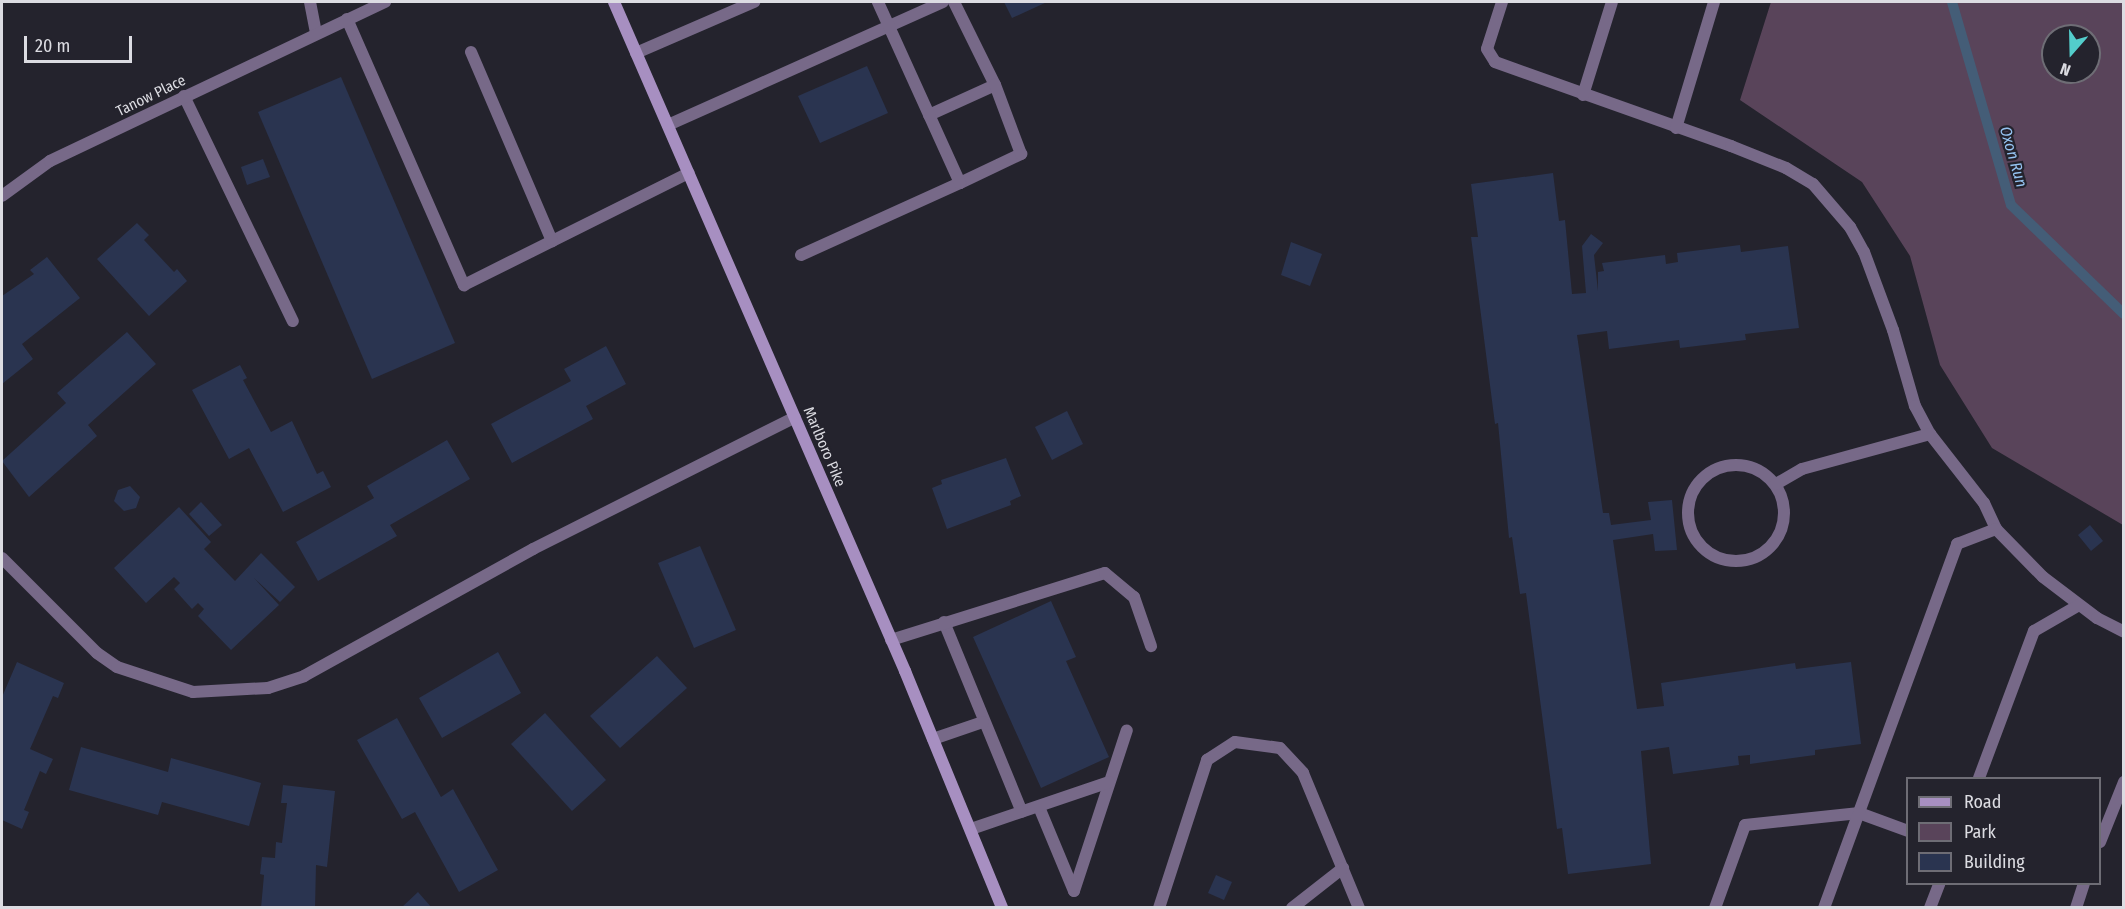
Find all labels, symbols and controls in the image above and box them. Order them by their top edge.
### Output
scale bar [27,24,135,62]
north arrow [2041,24,2101,84]
text: 20 m [35,35,70,57]
text: N [2058,59,2073,80]
street label: Tanow Place [113,71,189,121]
water label: Oxon Run [1995,124,2031,190]
street label: Marlboro Pike [799,404,849,490]
legend [1906,777,2101,885]
text: Road [1964,791,2001,813]
text: Park [1964,821,1996,843]
text: Building [1964,851,2025,873]

